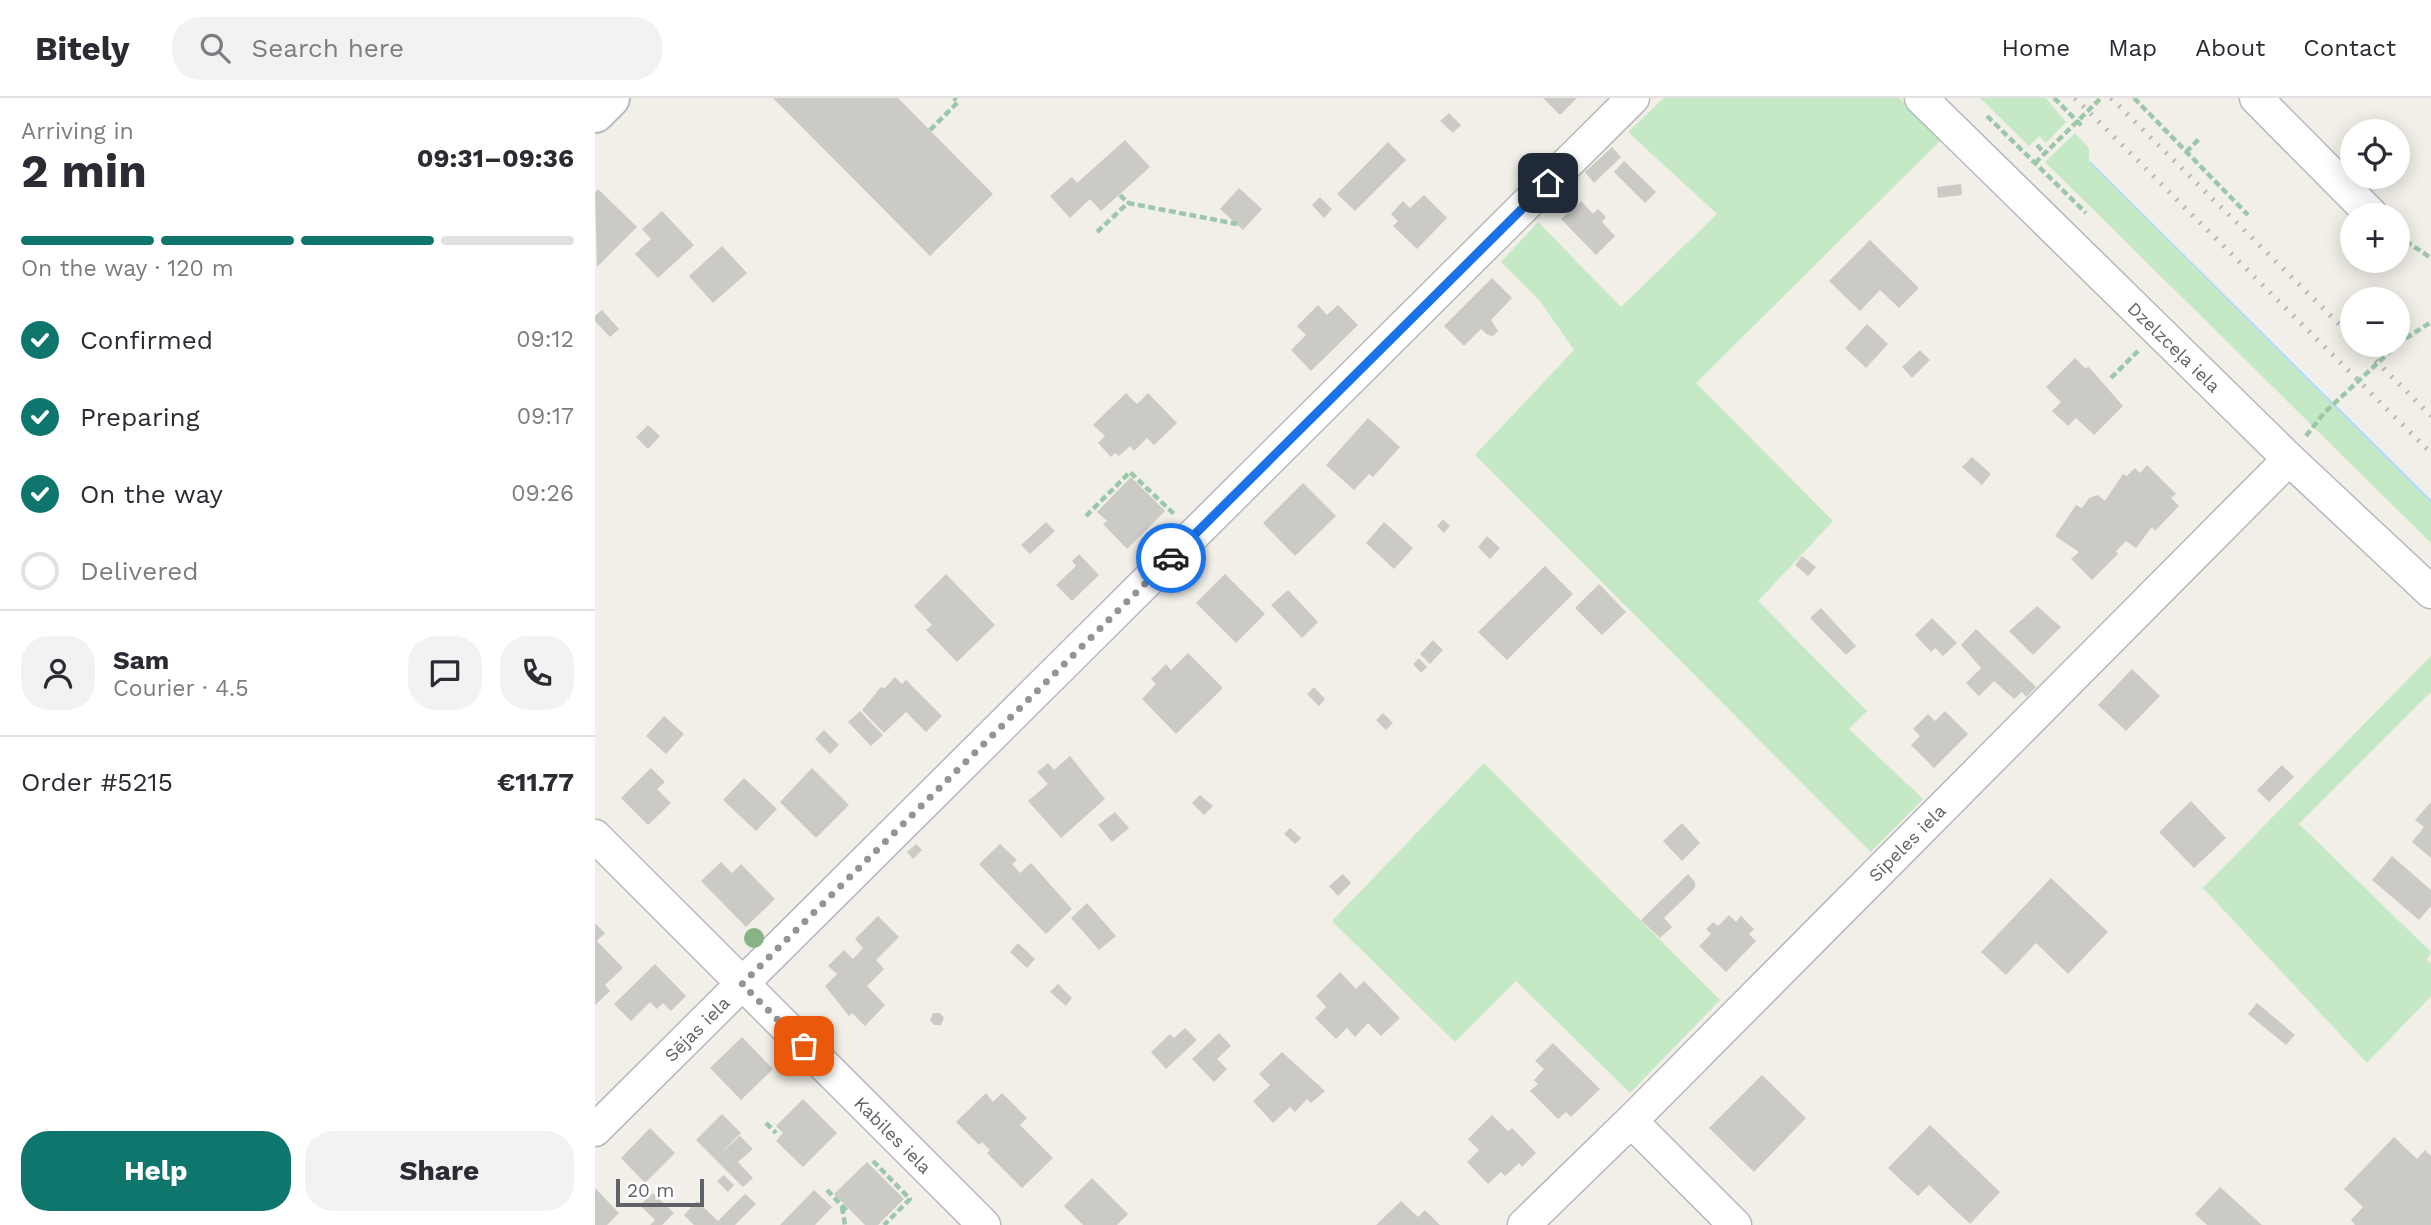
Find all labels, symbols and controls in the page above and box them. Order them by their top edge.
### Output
search box [172,17,662,80]
text: Bitely [35,29,130,68]
icon: search [196,29,234,67]
text: Search here [252,33,404,63]
text: Home [2002,34,2070,62]
text: Map [2108,34,2157,62]
text: About [2195,34,2265,62]
text: Contact [2303,34,2396,62]
text: Arriving in [21,118,134,145]
map controls [2340,119,2410,357]
button: locate [2340,119,2410,189]
text: 09:31–09:36 [417,143,574,173]
text: 2 min [21,144,147,198]
pin [1518,153,1578,213]
icon: home [1529,164,1567,202]
button: + [2340,203,2410,273]
text: On the way · 120 m [21,255,234,282]
button: − [2340,287,2410,357]
street label: Dzelzceļa iela [2123,298,2225,396]
icon: check [21,321,59,359]
text: Confirmed [80,325,213,355]
text: 09:12 [516,326,574,353]
icon: check [21,398,59,436]
text: Preparing [80,402,200,432]
text: 09:17 [517,403,574,430]
icon: check [21,475,59,513]
text: On the way [80,479,223,509]
text: 09:26 [511,480,574,507]
courier [1136,523,1206,593]
icon: car [1152,539,1190,577]
text: Delivered [80,556,199,586]
button: person [21,636,95,710]
button: chat [408,636,482,710]
button: phone [500,636,574,710]
text: Sam [113,645,169,675]
text: Courier · 4.5 [113,675,249,702]
text: Order #5215 [21,767,173,797]
text: €11.77 [497,767,574,797]
street label: Sīpeles iela [1864,800,1950,886]
street label: Sējas iela [660,992,734,1066]
pin [774,1016,834,1076]
icon: bag [785,1027,823,1065]
street label: Kabiles iela [850,1092,936,1178]
button: Help [21,1131,291,1211]
button: Share [305,1131,574,1211]
scale bar [616,1176,703,1208]
text: 20 m [627,1179,674,1202]

